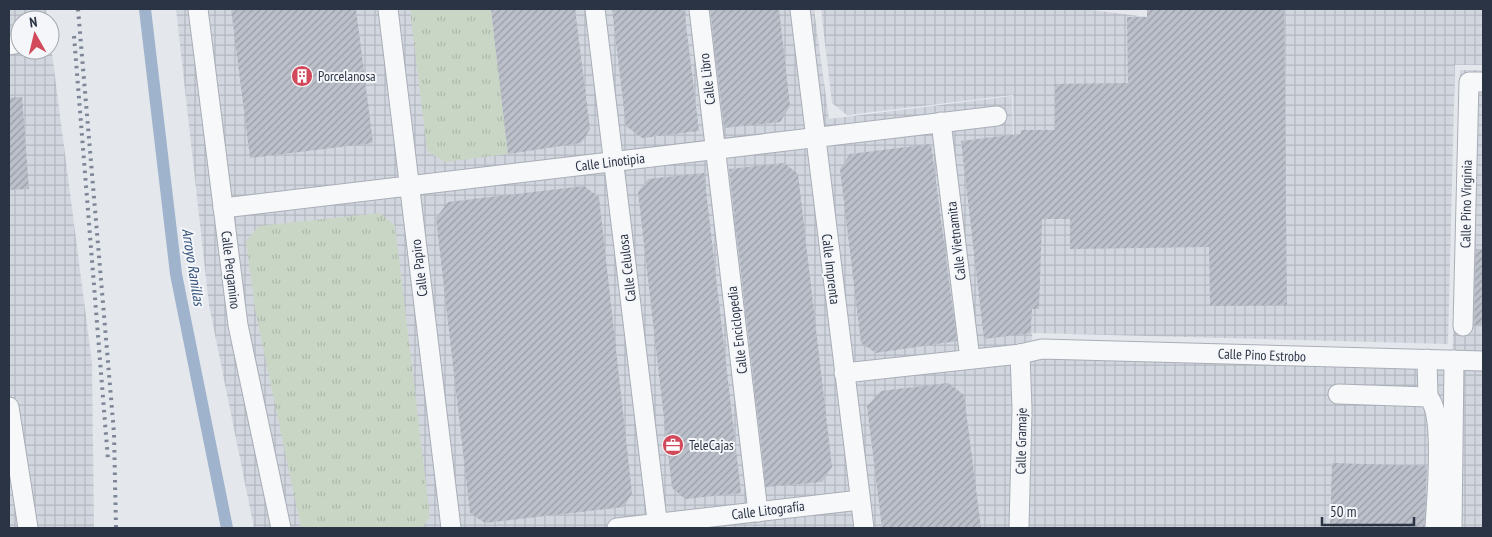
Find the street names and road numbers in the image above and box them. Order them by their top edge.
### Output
street label: Calle Libro [695,52,719,106]
street label: Calle Linotipia [574,149,646,175]
street label: Calle Pino Virginia [1456,160,1476,248]
street label: Calle Vietnamita [942,201,970,281]
street label: Calle Pergamino [217,230,245,310]
street label: Calle Celulosa [614,233,640,303]
street label: Calle Imprenta [818,233,844,305]
street label: Calle Papiro [407,238,431,298]
street label: Calle Enciclopedia [723,285,751,375]
street label: Calle Pino Estrobo [1218,344,1306,366]
street label: Calle Gramaje [1011,407,1031,475]
street label: Calle Litografía [730,497,806,523]

